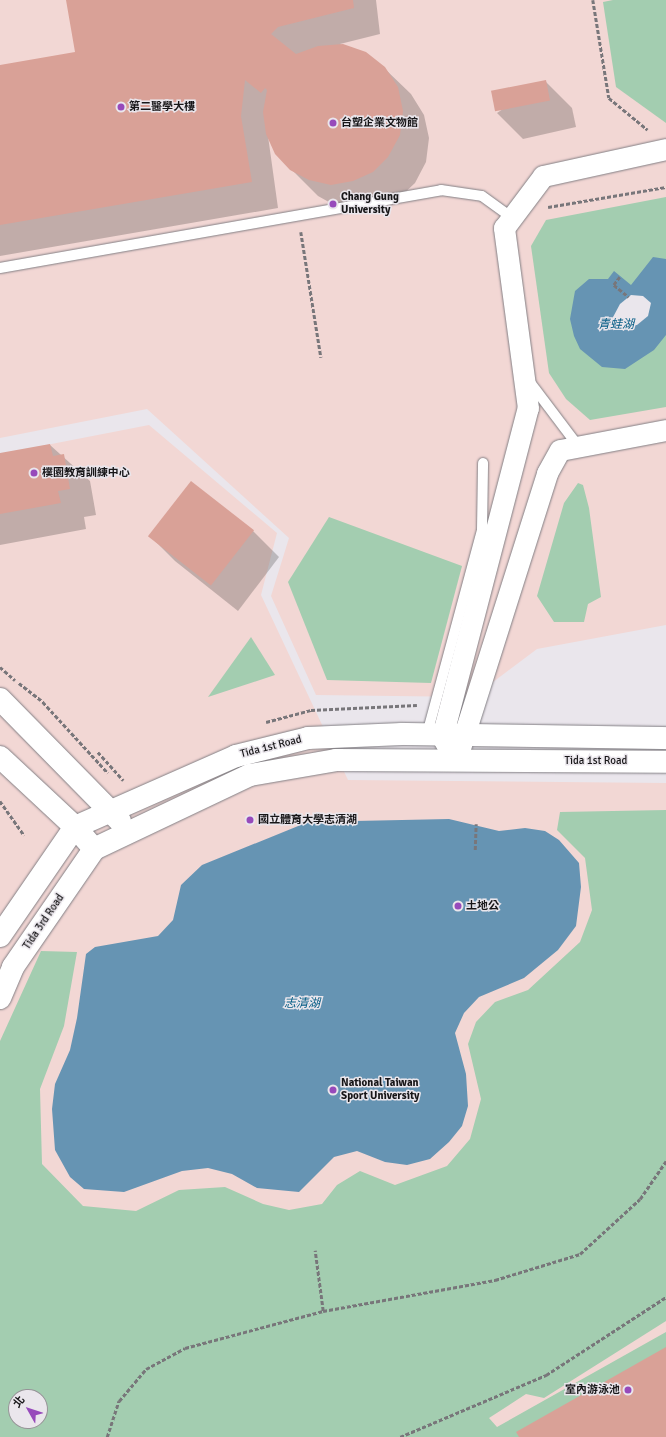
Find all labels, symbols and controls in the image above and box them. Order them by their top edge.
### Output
place label: 第二醫學大樓 [129,100,195,114]
marker: 第二醫學大樓 [116,102,126,112]
place label: 台塑企業文物館 [341,116,418,130]
marker: 台塑企業文物館 [328,118,338,128]
place label: Chang Gung University [341,191,399,217]
marker: Chang Gung University [328,199,338,209]
water label: 青蛙湖 [598,318,634,332]
place label: 樸園教育訓練中心 [42,466,130,480]
marker: 樸園教育訓練中心 [29,468,39,478]
street label: Tida 1st Road [239,733,303,761]
street label: Tida 1st Road [565,754,627,768]
place label: 國立體育大學志清湖 [258,813,357,827]
marker: 國立體育大學志清湖 [245,815,255,825]
street label: Tida 3rd Road [21,892,67,952]
place label: 土地公 [466,899,499,913]
marker: 土地公 [453,901,463,911]
water label: 志清湖 [284,997,320,1011]
place label: National Taiwan Sport University [341,1077,420,1103]
marker: National Taiwan Sport University [328,1085,338,1095]
place label: 室內游泳池 [565,1383,620,1397]
marker: 室內游泳池 [623,1385,633,1395]
north arrow [8,1389,48,1429]
text: 北 [11,1393,28,1410]

